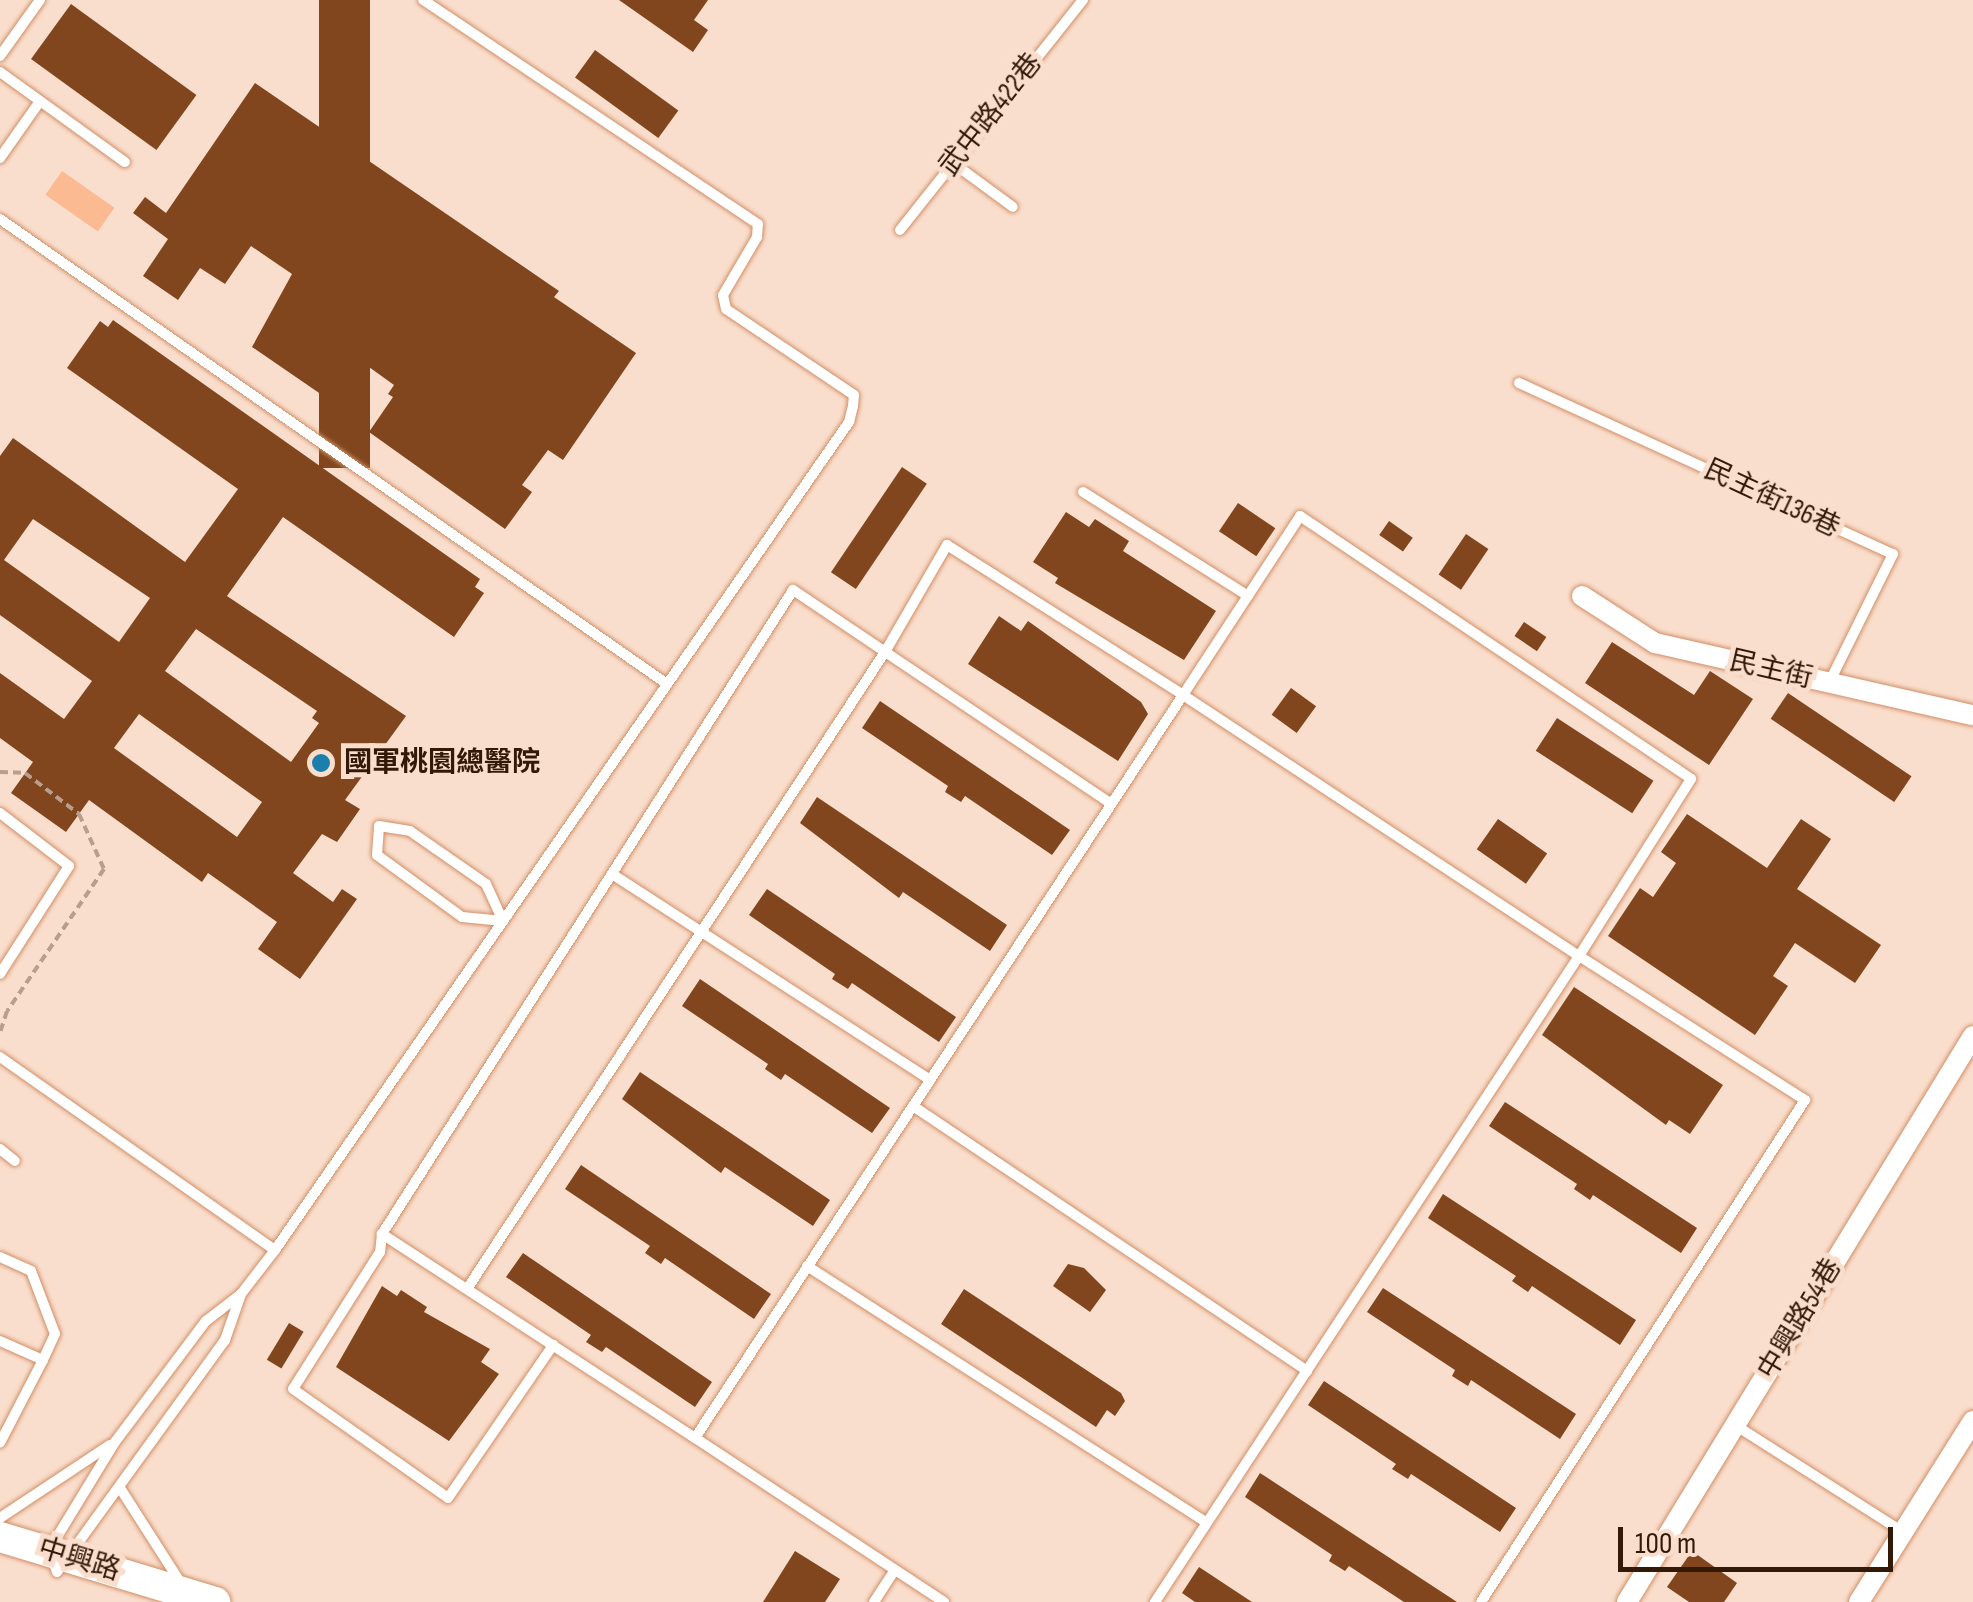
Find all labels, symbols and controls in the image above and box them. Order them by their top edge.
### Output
street label: 武中路422巷 [933,47,1049,183]
street label: 民主街136巷 [1699,453,1845,545]
street label: 民主街 [1726,644,1816,696]
place label: 國軍桃園總醫院 [344,746,540,780]
marker: 國軍桃園總醫院 [308,750,334,776]
street label: 中興路54巷 [1751,1252,1849,1386]
scale bar [1623,1507,1898,1569]
text: 100 m [1635,1526,1696,1562]
street label: 中興路 [34,1532,124,1588]

